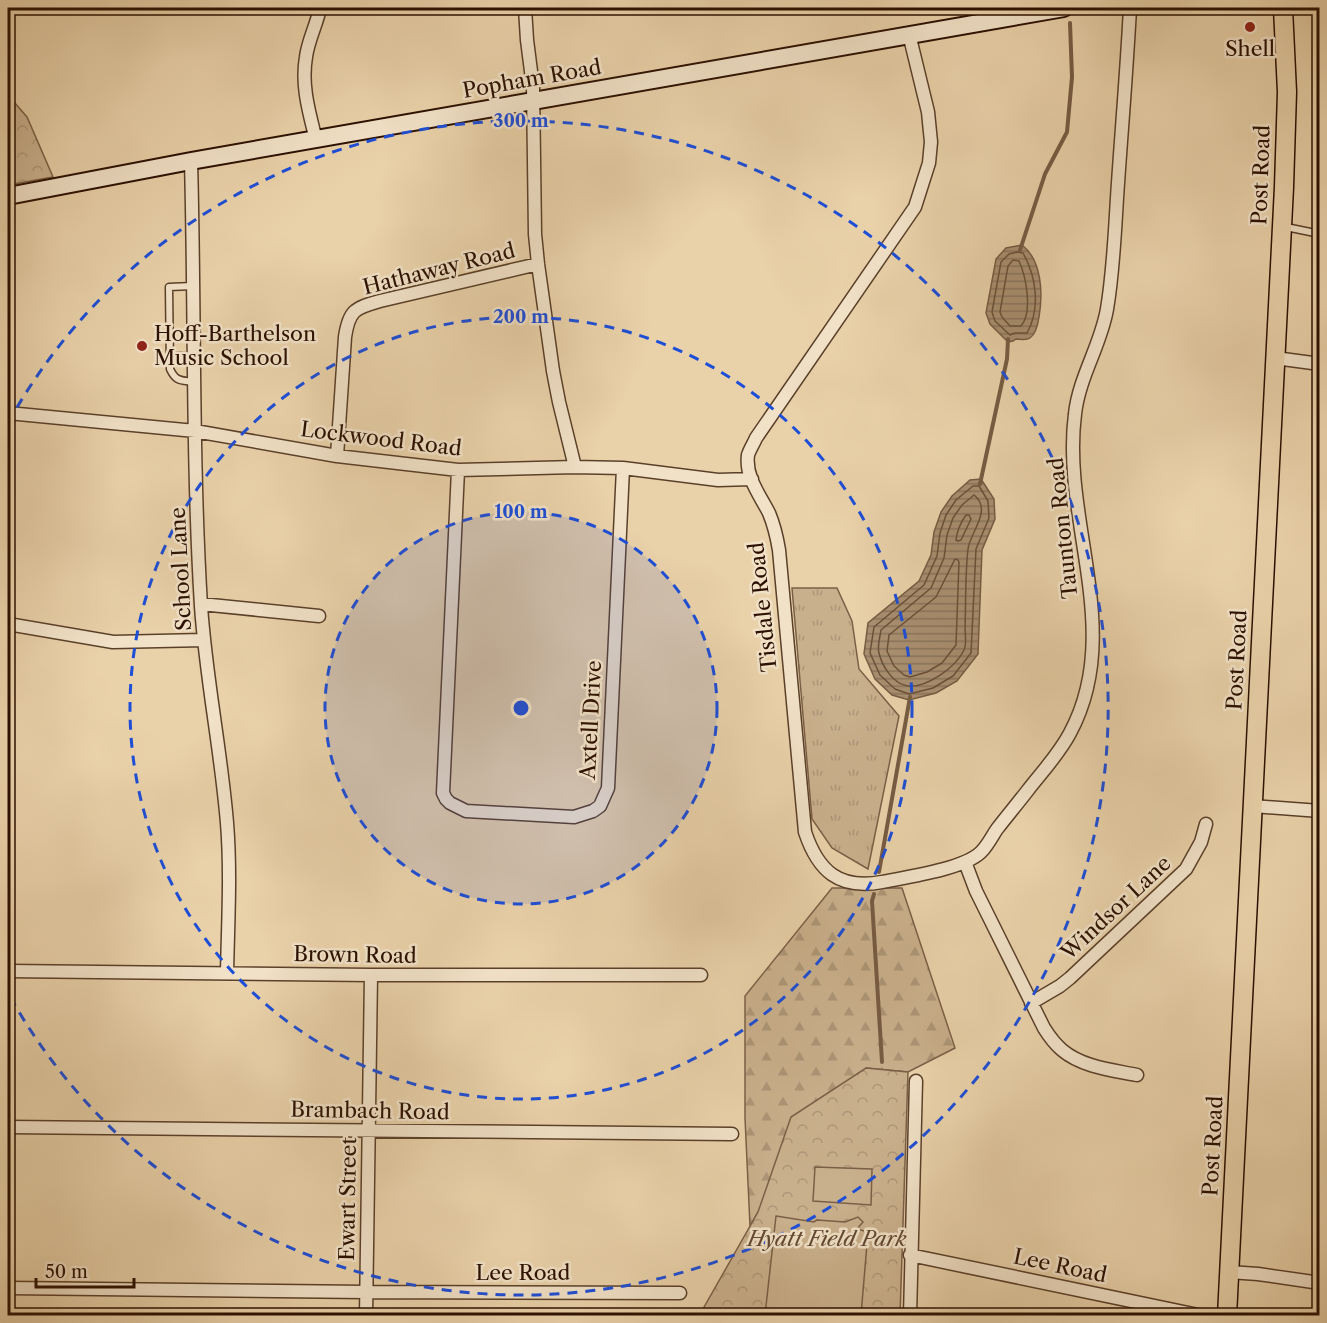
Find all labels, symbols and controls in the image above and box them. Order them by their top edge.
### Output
marker: Shell [1243,20,1257,34]
place label: Shell [1225,36,1275,61]
street label: Popham Road [461,54,603,103]
text: 300 m [493,110,549,132]
street label: Post Road [1246,124,1275,225]
street label: Hathaway Road [360,237,518,300]
text: 200 m [493,306,549,328]
place label: Hoff-Barthelson Music School [154,321,316,370]
marker: Hoff-Barthelson Music School [135,339,149,353]
street label: Lockwood Road [299,416,463,461]
street label: Taunton Road [1043,456,1082,600]
text: 100 m [494,501,548,523]
street label: School Lane [165,506,196,632]
street label: Tisdale Road [743,541,782,673]
street label: Post Road [1221,609,1252,711]
street label: Axtell Drive [575,660,606,781]
centre of rings [511,698,531,718]
street label: Windsor Lane [1055,850,1176,966]
street label: Brown Road [293,941,417,968]
street label: Post Road [1197,1095,1228,1197]
street label: Brambach Road [290,1097,450,1124]
street label: Ewart Street [334,1136,361,1261]
park label: Hyatt Field Park [745,1226,907,1251]
street label: Lee Road [1011,1243,1109,1288]
scale bar [36,1251,134,1289]
street label: Lee Road [476,1260,571,1285]
text: 50 m [45,1261,88,1283]

